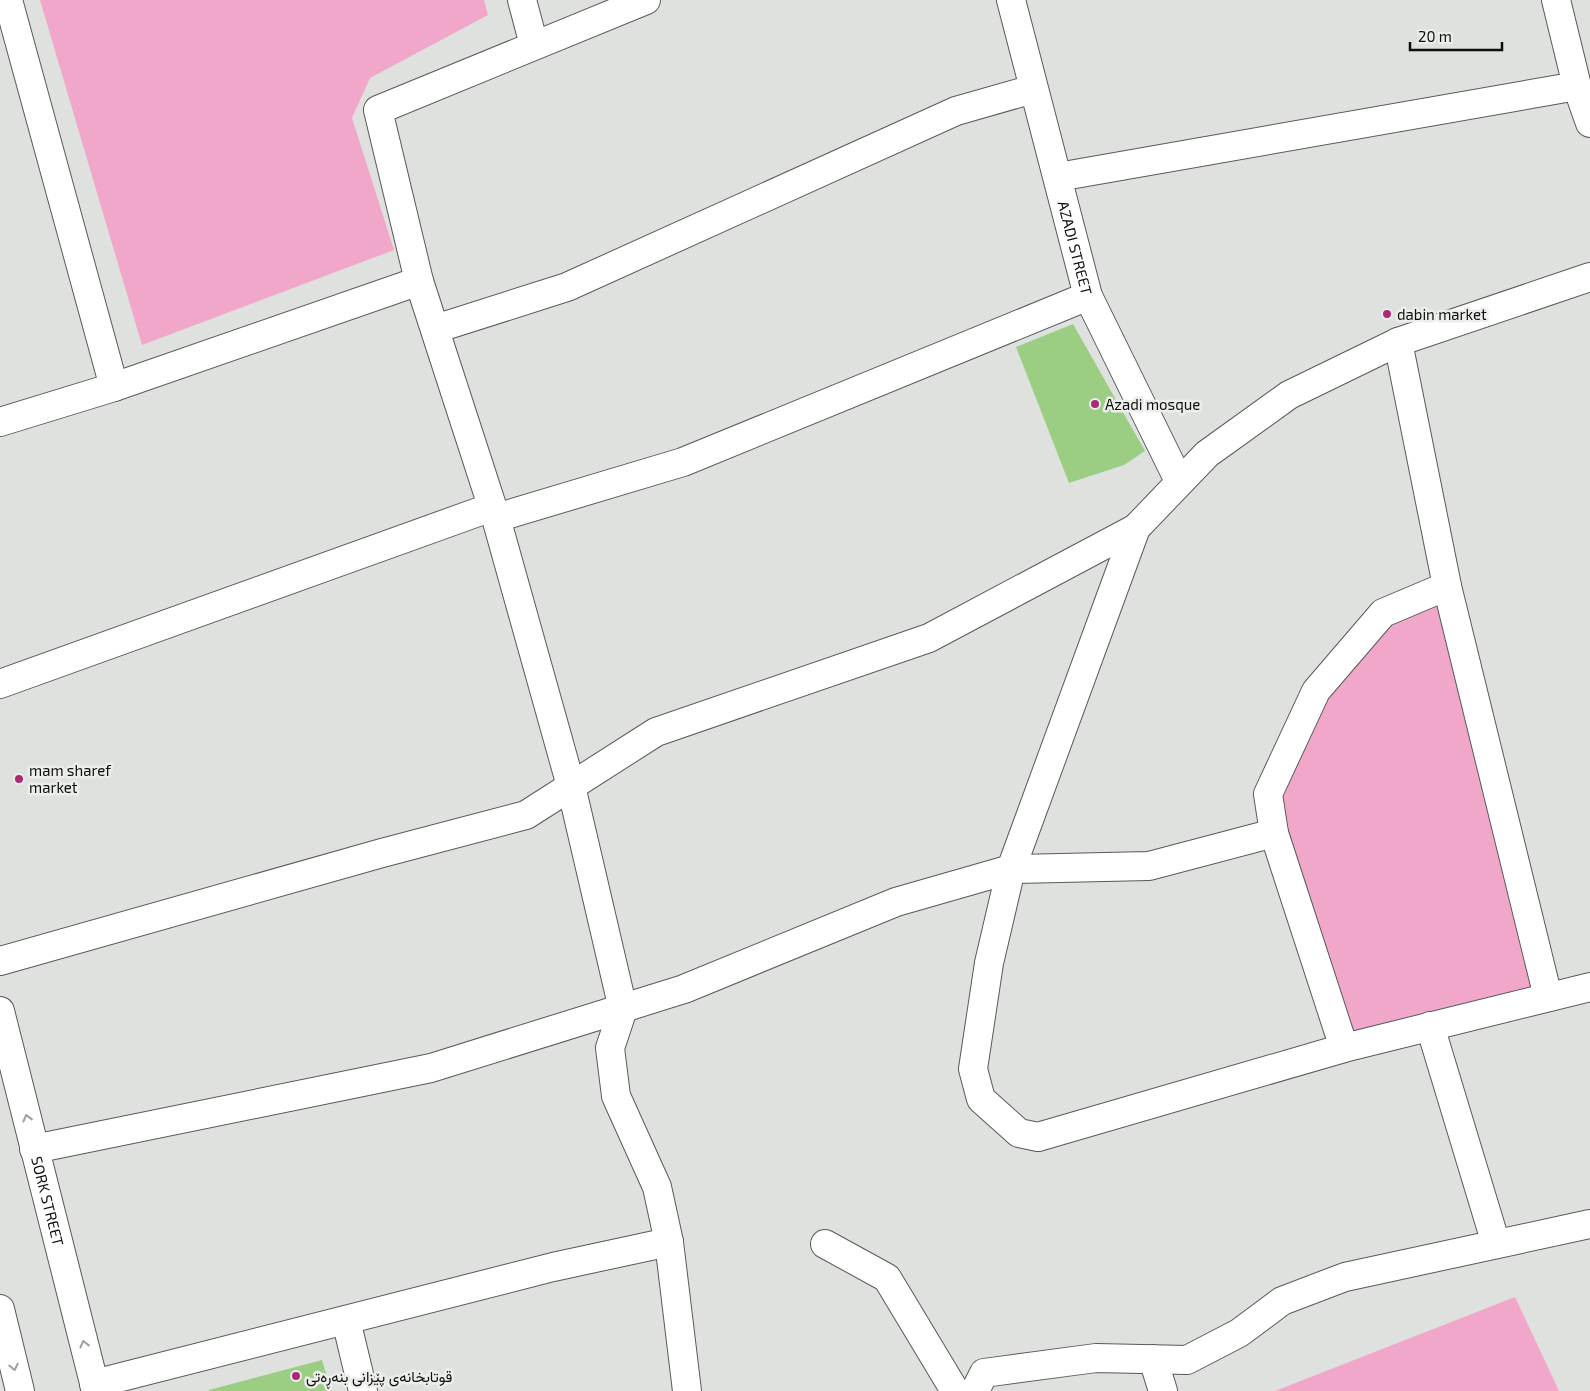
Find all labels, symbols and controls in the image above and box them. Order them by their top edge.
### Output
scale bar [1410,20,1502,52]
text: 20 m [1418,27,1452,45]
street label: AZADI STREET [1055,199,1096,297]
place label: dabin market [1397,305,1487,323]
marker: dabin market [1381,308,1393,320]
place label: Azadi mosque [1105,395,1200,413]
marker: Azadi mosque [1089,398,1101,410]
place label: mam sharef market [29,761,111,796]
marker: mam sharef market [13,773,25,785]
one-way arrow [22,1114,33,1123]
street label: SORK STREET [28,1154,68,1248]
one-way arrow [79,1339,90,1348]
one-way arrow [8,1362,19,1371]
place label: قوتابخانەی پێزانی بنەڕەتی [306,1367,452,1389]
marker: قوتابخانەی پێزانی بنەڕەتی [290,1370,302,1382]

